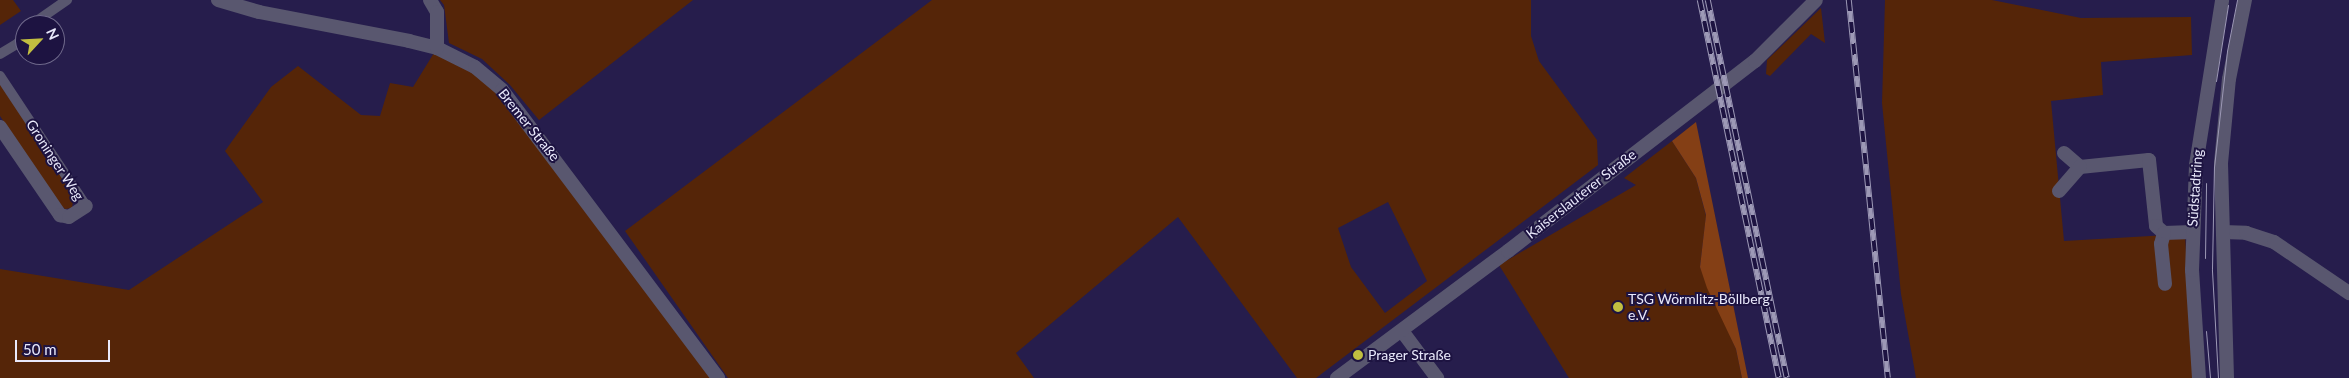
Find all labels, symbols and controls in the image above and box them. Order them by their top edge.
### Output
north arrow [15,15,65,65]
text: N [43,25,63,42]
street label: Bremer Straße [495,85,563,165]
street label: Groninger Weg [23,116,87,204]
street label: Kaiserslauterer Straße [1523,146,1639,242]
street label: Südstadtring [2184,149,2206,227]
place label: TSG Wörmlitz-Böllberg e.V. [1628,291,1770,324]
marker: TSG Wörmlitz-Böllberg e.V. [1612,301,1624,313]
scale bar [18,330,112,362]
text: 50 m [23,340,57,358]
place label: Prager Straße [1368,347,1451,363]
marker: Prager Straße [1352,349,1364,361]

